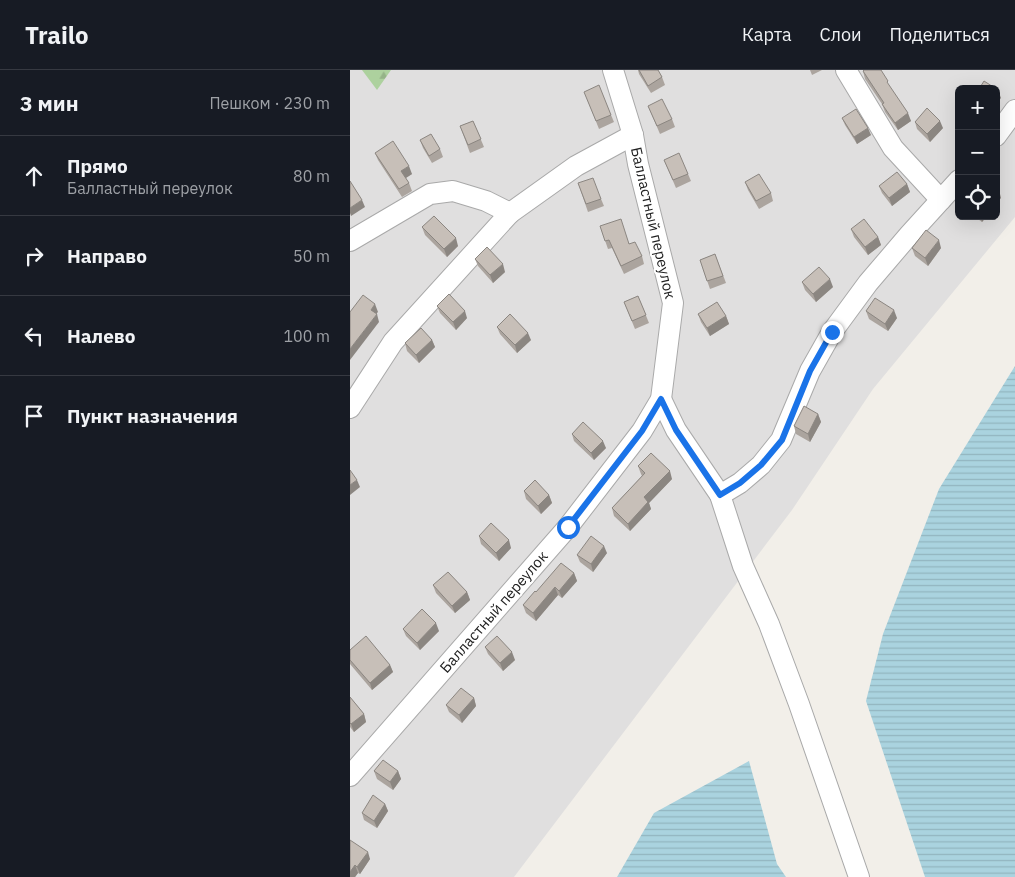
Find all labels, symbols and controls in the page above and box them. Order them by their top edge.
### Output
text: Trailo [25,19,89,51]
text: Карта [742,23,792,46]
text: Слои [820,23,862,46]
text: Поделиться [890,23,990,46]
map controls [955,85,1000,220]
button: + [955,85,1000,130]
text: 3 мин [20,89,79,117]
text: Пешком · 230 m [209,93,330,113]
button: − [955,130,1000,175]
street label: Балластный переулок [627,145,680,301]
text: Прямо [67,154,128,178]
icon: ahead [20,162,48,190]
text: 80 m [293,166,330,186]
button: locate [955,175,1000,220]
text: Балластный переулок [67,178,233,198]
icon: right [20,242,48,270]
text: Направо [67,244,147,268]
text: 50 m [293,246,330,266]
route end [821,321,844,344]
icon: left [20,322,48,350]
text: Налево [67,324,136,348]
text: 100 m [283,326,330,346]
icon: arrive [20,402,48,430]
text: Пункт назначения [67,404,238,428]
route start [557,516,580,539]
street label: Балластный переулок [435,547,552,677]

